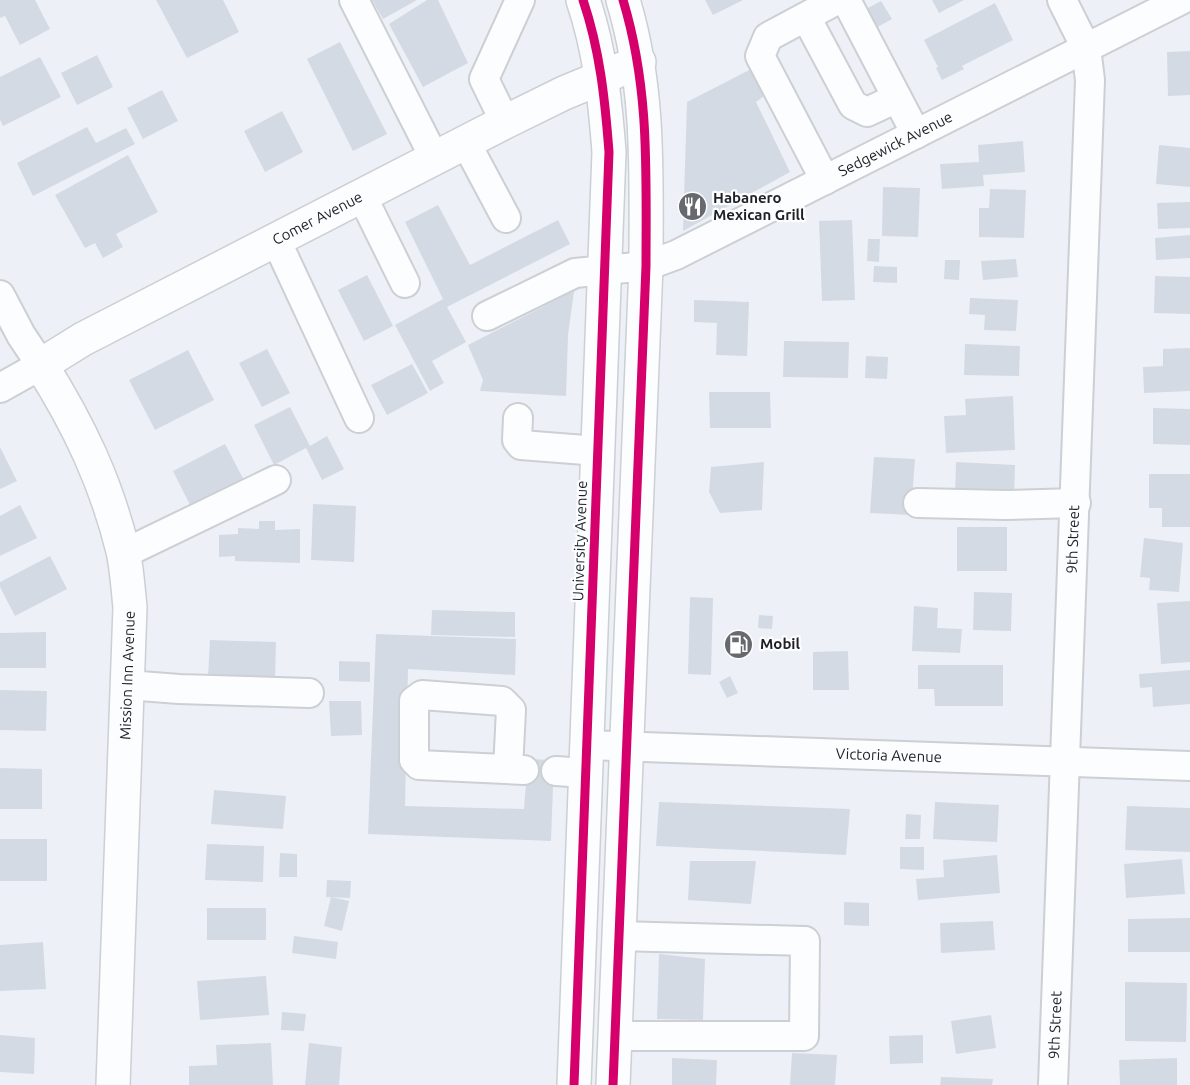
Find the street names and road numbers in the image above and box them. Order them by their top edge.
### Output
street label: Sedgewick Avenue [835,108,955,180]
street label: Comer Avenue [269,188,365,248]
street label: University Avenue [569,480,590,602]
street label: 9th Street [1063,505,1082,574]
street label: Mission Inn Avenue [116,610,138,740]
street label: Victoria Avenue [835,745,942,765]
street label: 9th Street [1045,990,1064,1059]

